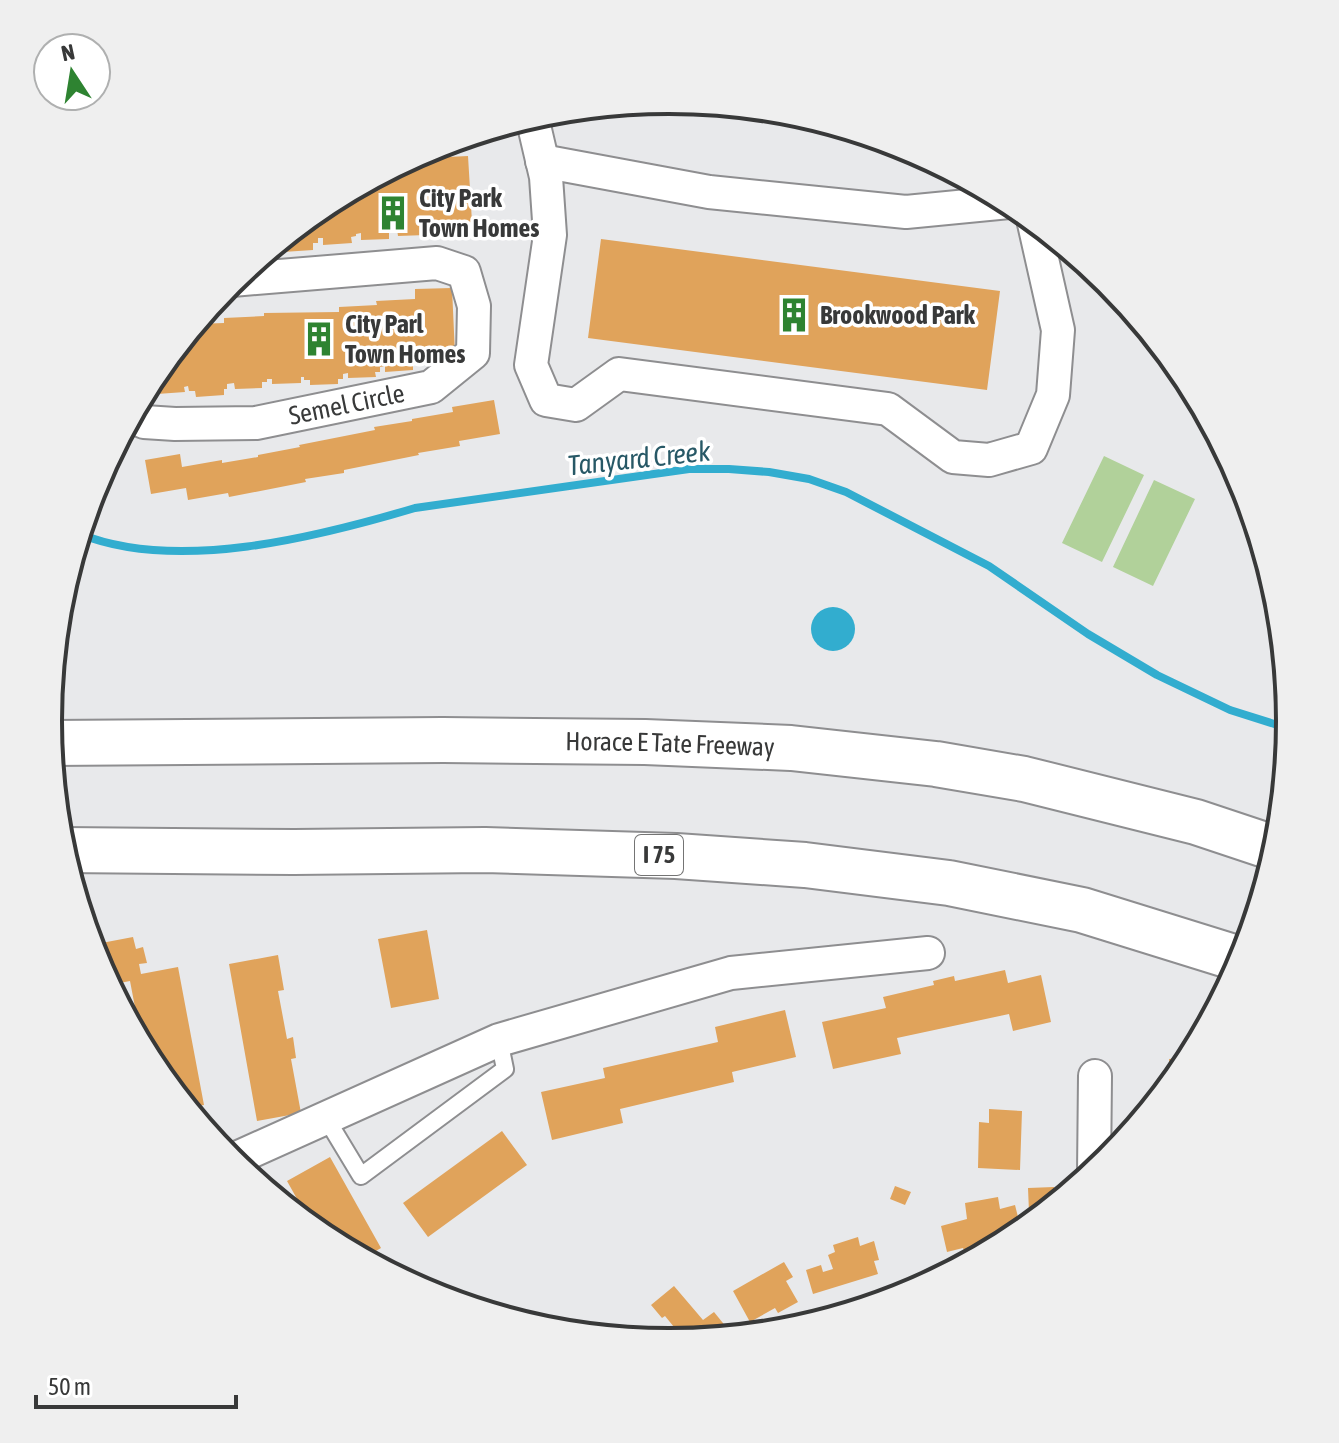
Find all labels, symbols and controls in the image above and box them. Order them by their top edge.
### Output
north arrow [32,32,112,112]
text: N [59,38,77,67]
place label: City Park Town Homes [419,183,540,243]
building icon: City Park Town Homes [374,194,412,232]
building icon: Brookwood Park [775,296,813,334]
place label: Brookwood Park [820,300,975,330]
place label: City Parl Town Homes [345,309,466,369]
building icon: City Parl Town Homes [300,320,338,358]
street label: Semel Circle [286,378,407,431]
water label: Tanyard Creek [566,435,713,481]
street label: Horace E Tate Freeway [565,726,776,762]
road number: I 75 [635,835,683,875]
scale bar [36,1359,236,1409]
text: 50 m [48,1373,91,1400]

